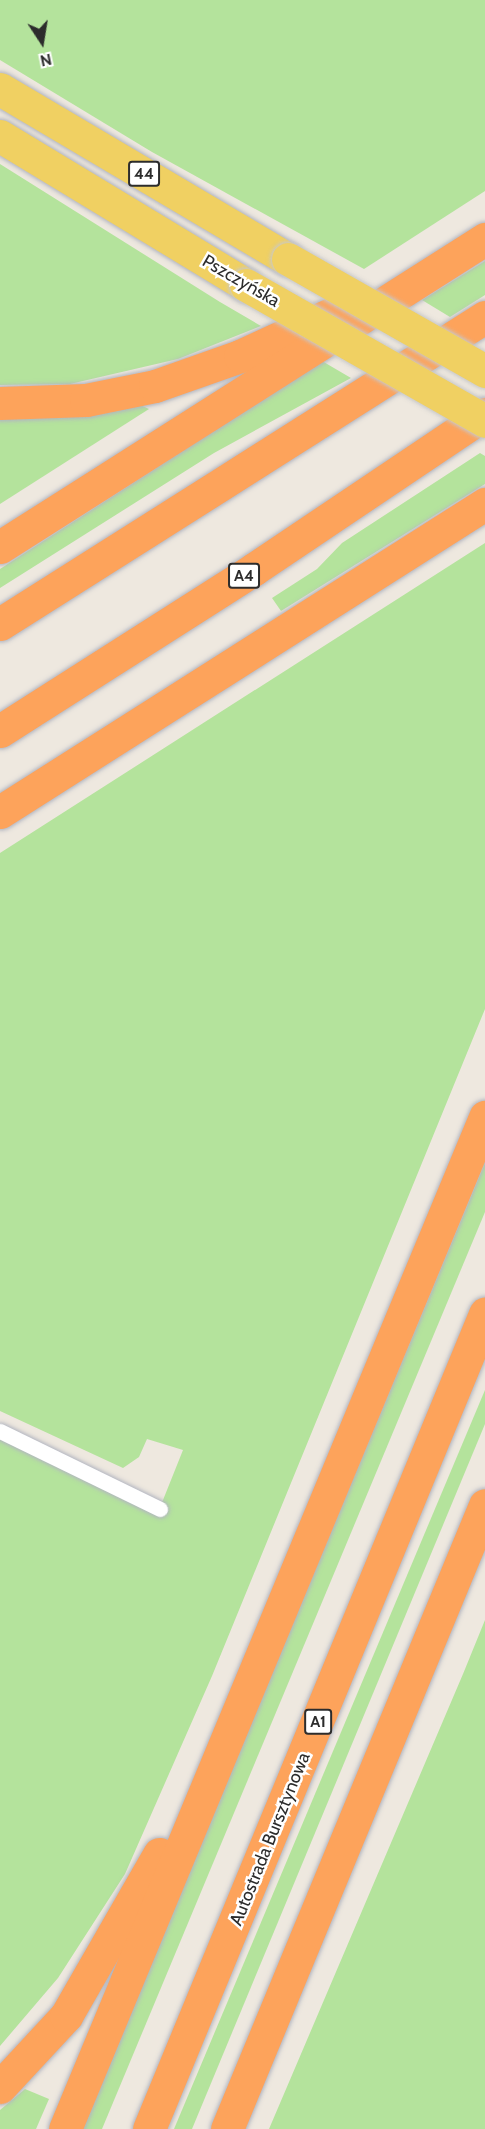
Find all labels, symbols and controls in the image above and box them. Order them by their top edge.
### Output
north arrow [12,12,72,72]
text: N [38,50,53,71]
road number: 44 [128,161,160,187]
street label: Pszczyńska [198,250,284,312]
road number: A4 [228,563,260,589]
road number: A1 [303,1709,333,1735]
street label: Autostrada Bursztynowa [225,1749,315,1929]

